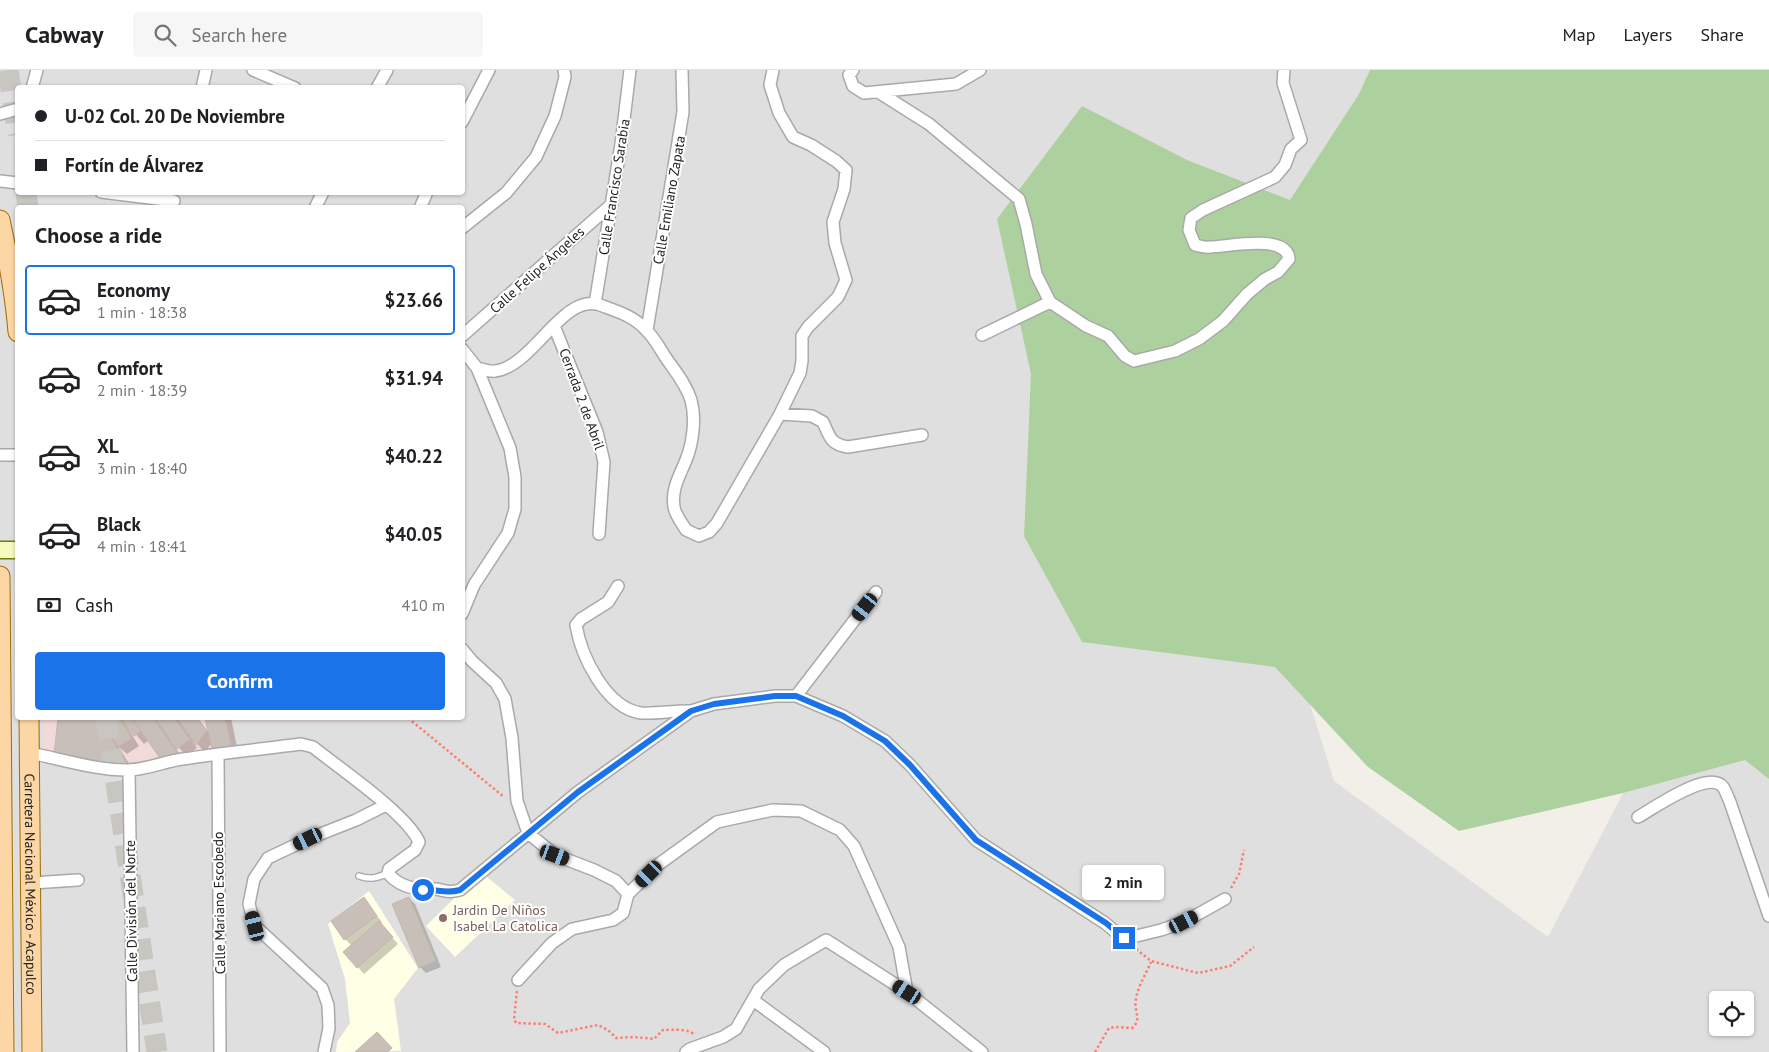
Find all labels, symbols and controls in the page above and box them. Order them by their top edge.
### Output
search box [133,12,483,57]
text: Cabway [25,19,103,50]
icon: search [151,21,179,49]
text: Search here [191,23,287,47]
text: Map [1563,23,1595,46]
text: Layers [1623,23,1672,46]
text: Share [1700,23,1744,46]
text: U-02 Col. 20 De Noviembre [65,104,285,128]
street label: Calle Francisco Sarabia [594,117,634,256]
street label: Calle Emiliano Zapata [649,134,689,266]
text: Fortín de Álvarez [65,153,203,177]
text: Choose a ride [35,221,162,249]
street label: Calle Felipe Ángeles [486,223,588,317]
icon: car [37,278,82,323]
text: Economy [97,278,170,302]
text: $23.66 [384,288,443,312]
text: 1 min · 18:38 [97,302,187,322]
street label: Cerrada 2 de Abril [555,346,609,452]
icon: car [37,356,82,401]
text: Comfort [97,356,163,380]
text: $31.94 [384,366,443,390]
text: 2 min · 18:39 [97,380,187,400]
icon: car [37,434,82,479]
text: XL [97,434,119,458]
text: $40.22 [384,444,443,468]
text: 3 min · 18:40 [97,458,187,478]
icon: car [37,512,82,557]
text: Black [97,512,141,536]
text: $40.05 [384,522,443,546]
text: 4 min · 18:41 [97,536,187,556]
icon: cash [35,591,63,619]
car [849,591,880,623]
text: Cash [75,593,113,617]
text: 410 m [402,595,445,615]
button: Confirm [35,652,445,710]
street label: Carretera Nacional México - Acapulco [20,773,40,995]
car [291,826,324,852]
street label: Calle Mariano Escobedo [209,832,229,974]
street label: Calle División del Norte [121,840,141,982]
car [538,843,571,867]
car [633,858,664,890]
callout: 2 min [1083,866,1165,900]
text: 2 min [1103,872,1143,892]
route start [412,879,434,901]
place label: Jardin De Niños Isabel La Catolica [452,901,558,935]
car [1167,909,1200,935]
car [244,910,265,942]
marker: Jardin De Niños Isabel La Catolica [437,912,449,924]
route end [1113,927,1135,949]
car [890,978,923,1006]
map controls [1709,991,1754,1036]
button: locate [1709,991,1754,1036]

